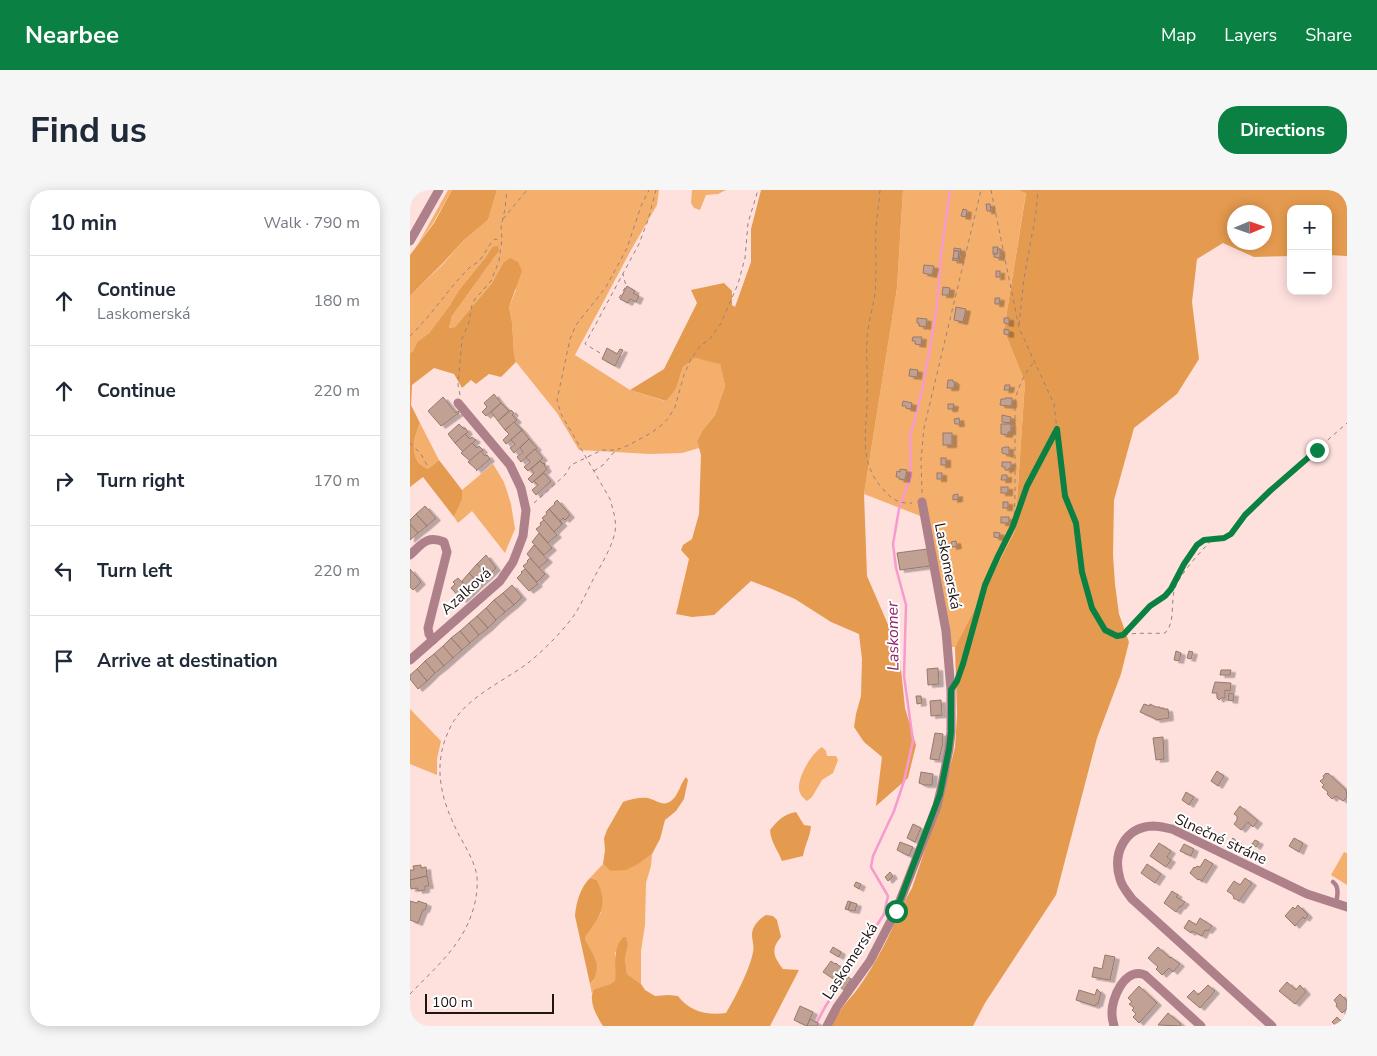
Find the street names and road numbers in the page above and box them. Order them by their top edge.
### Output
street label: Laskomerská [930,521,966,611]
street label: Azalková [437,563,495,619]
street label: Slnečné stráne [1172,809,1270,869]
street label: Laskomerská [818,919,882,1003]

